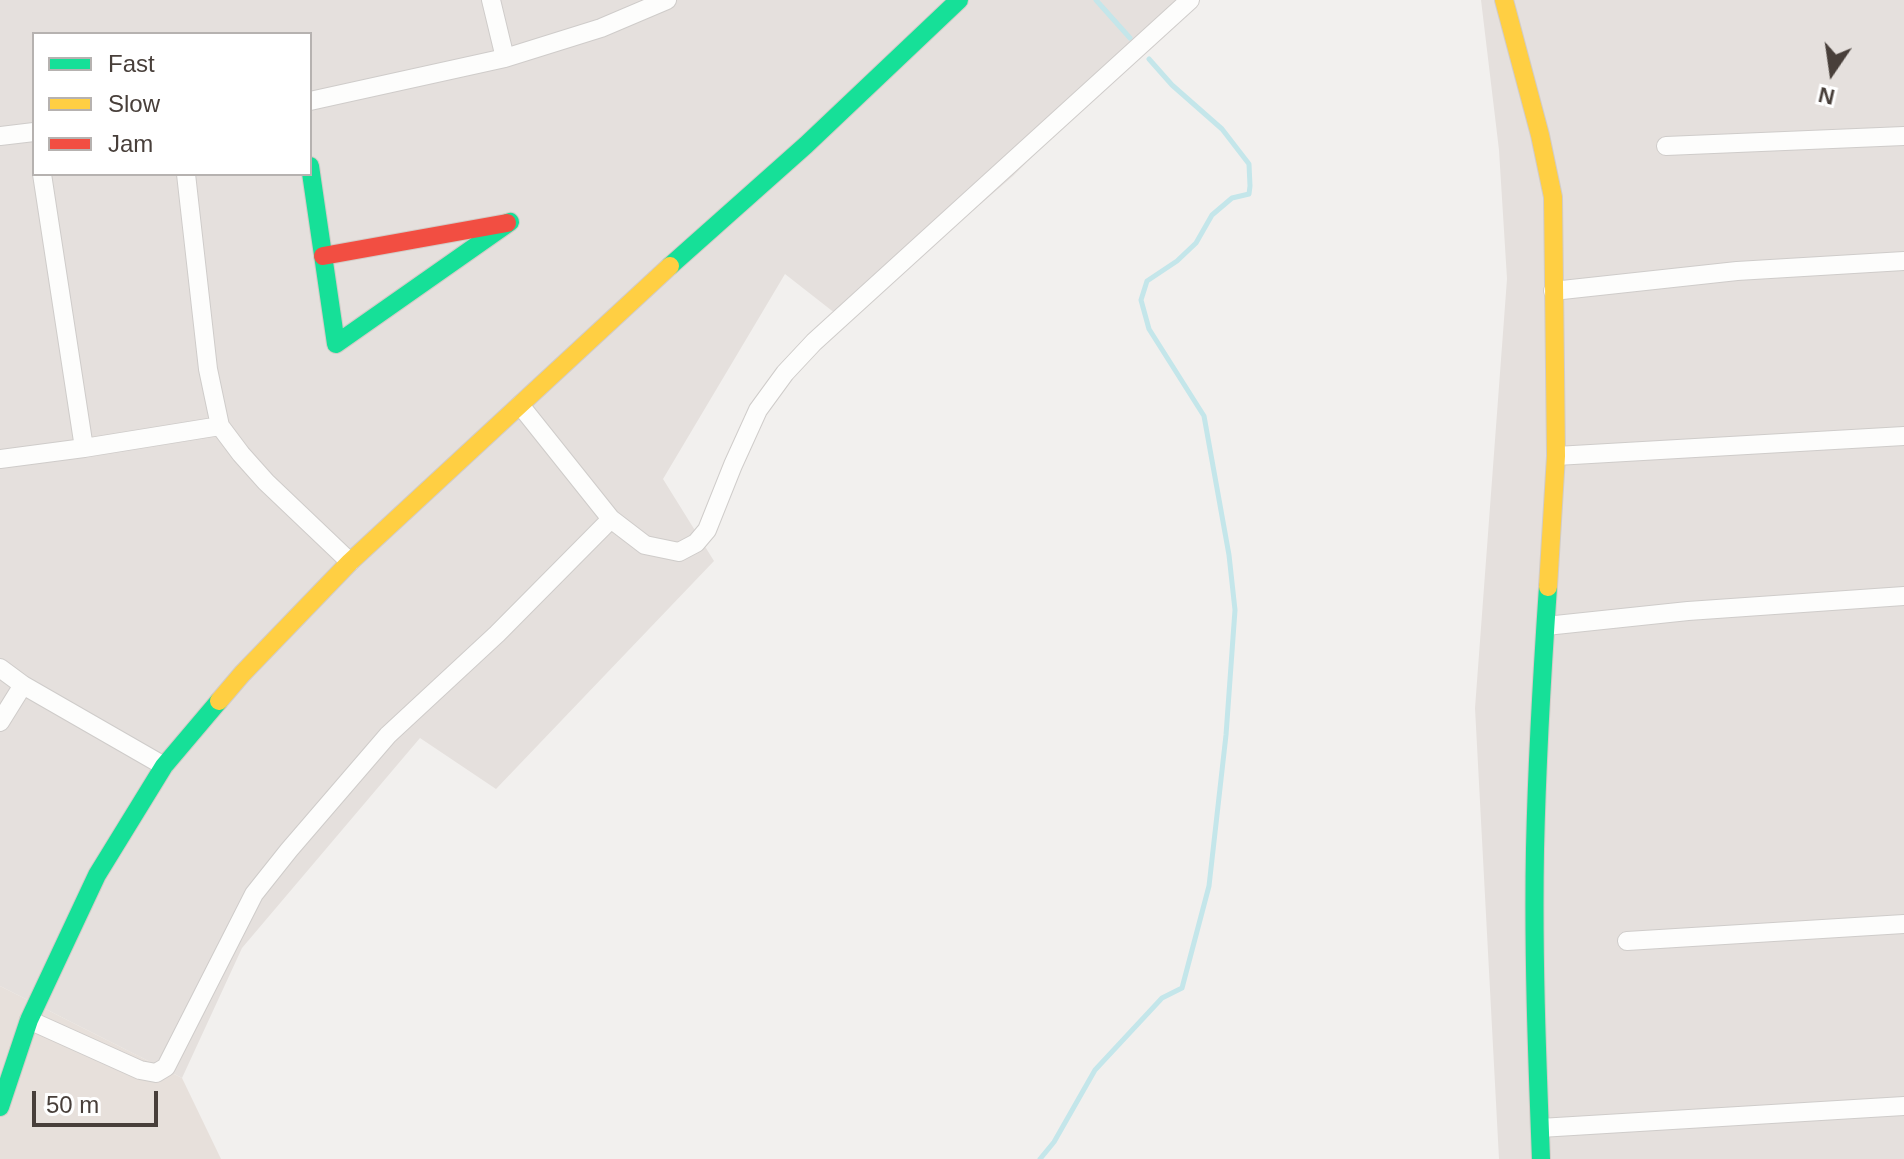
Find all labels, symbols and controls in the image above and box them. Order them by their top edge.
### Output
legend [32,32,312,176]
north arrow [1792,32,1872,112]
text: Fast [108,50,155,77]
text: N [1816,82,1837,110]
text: Slow [108,90,160,117]
text: Jam [108,130,153,157]
scale bar [36,1075,162,1125]
text: 50 m [46,1091,99,1118]

